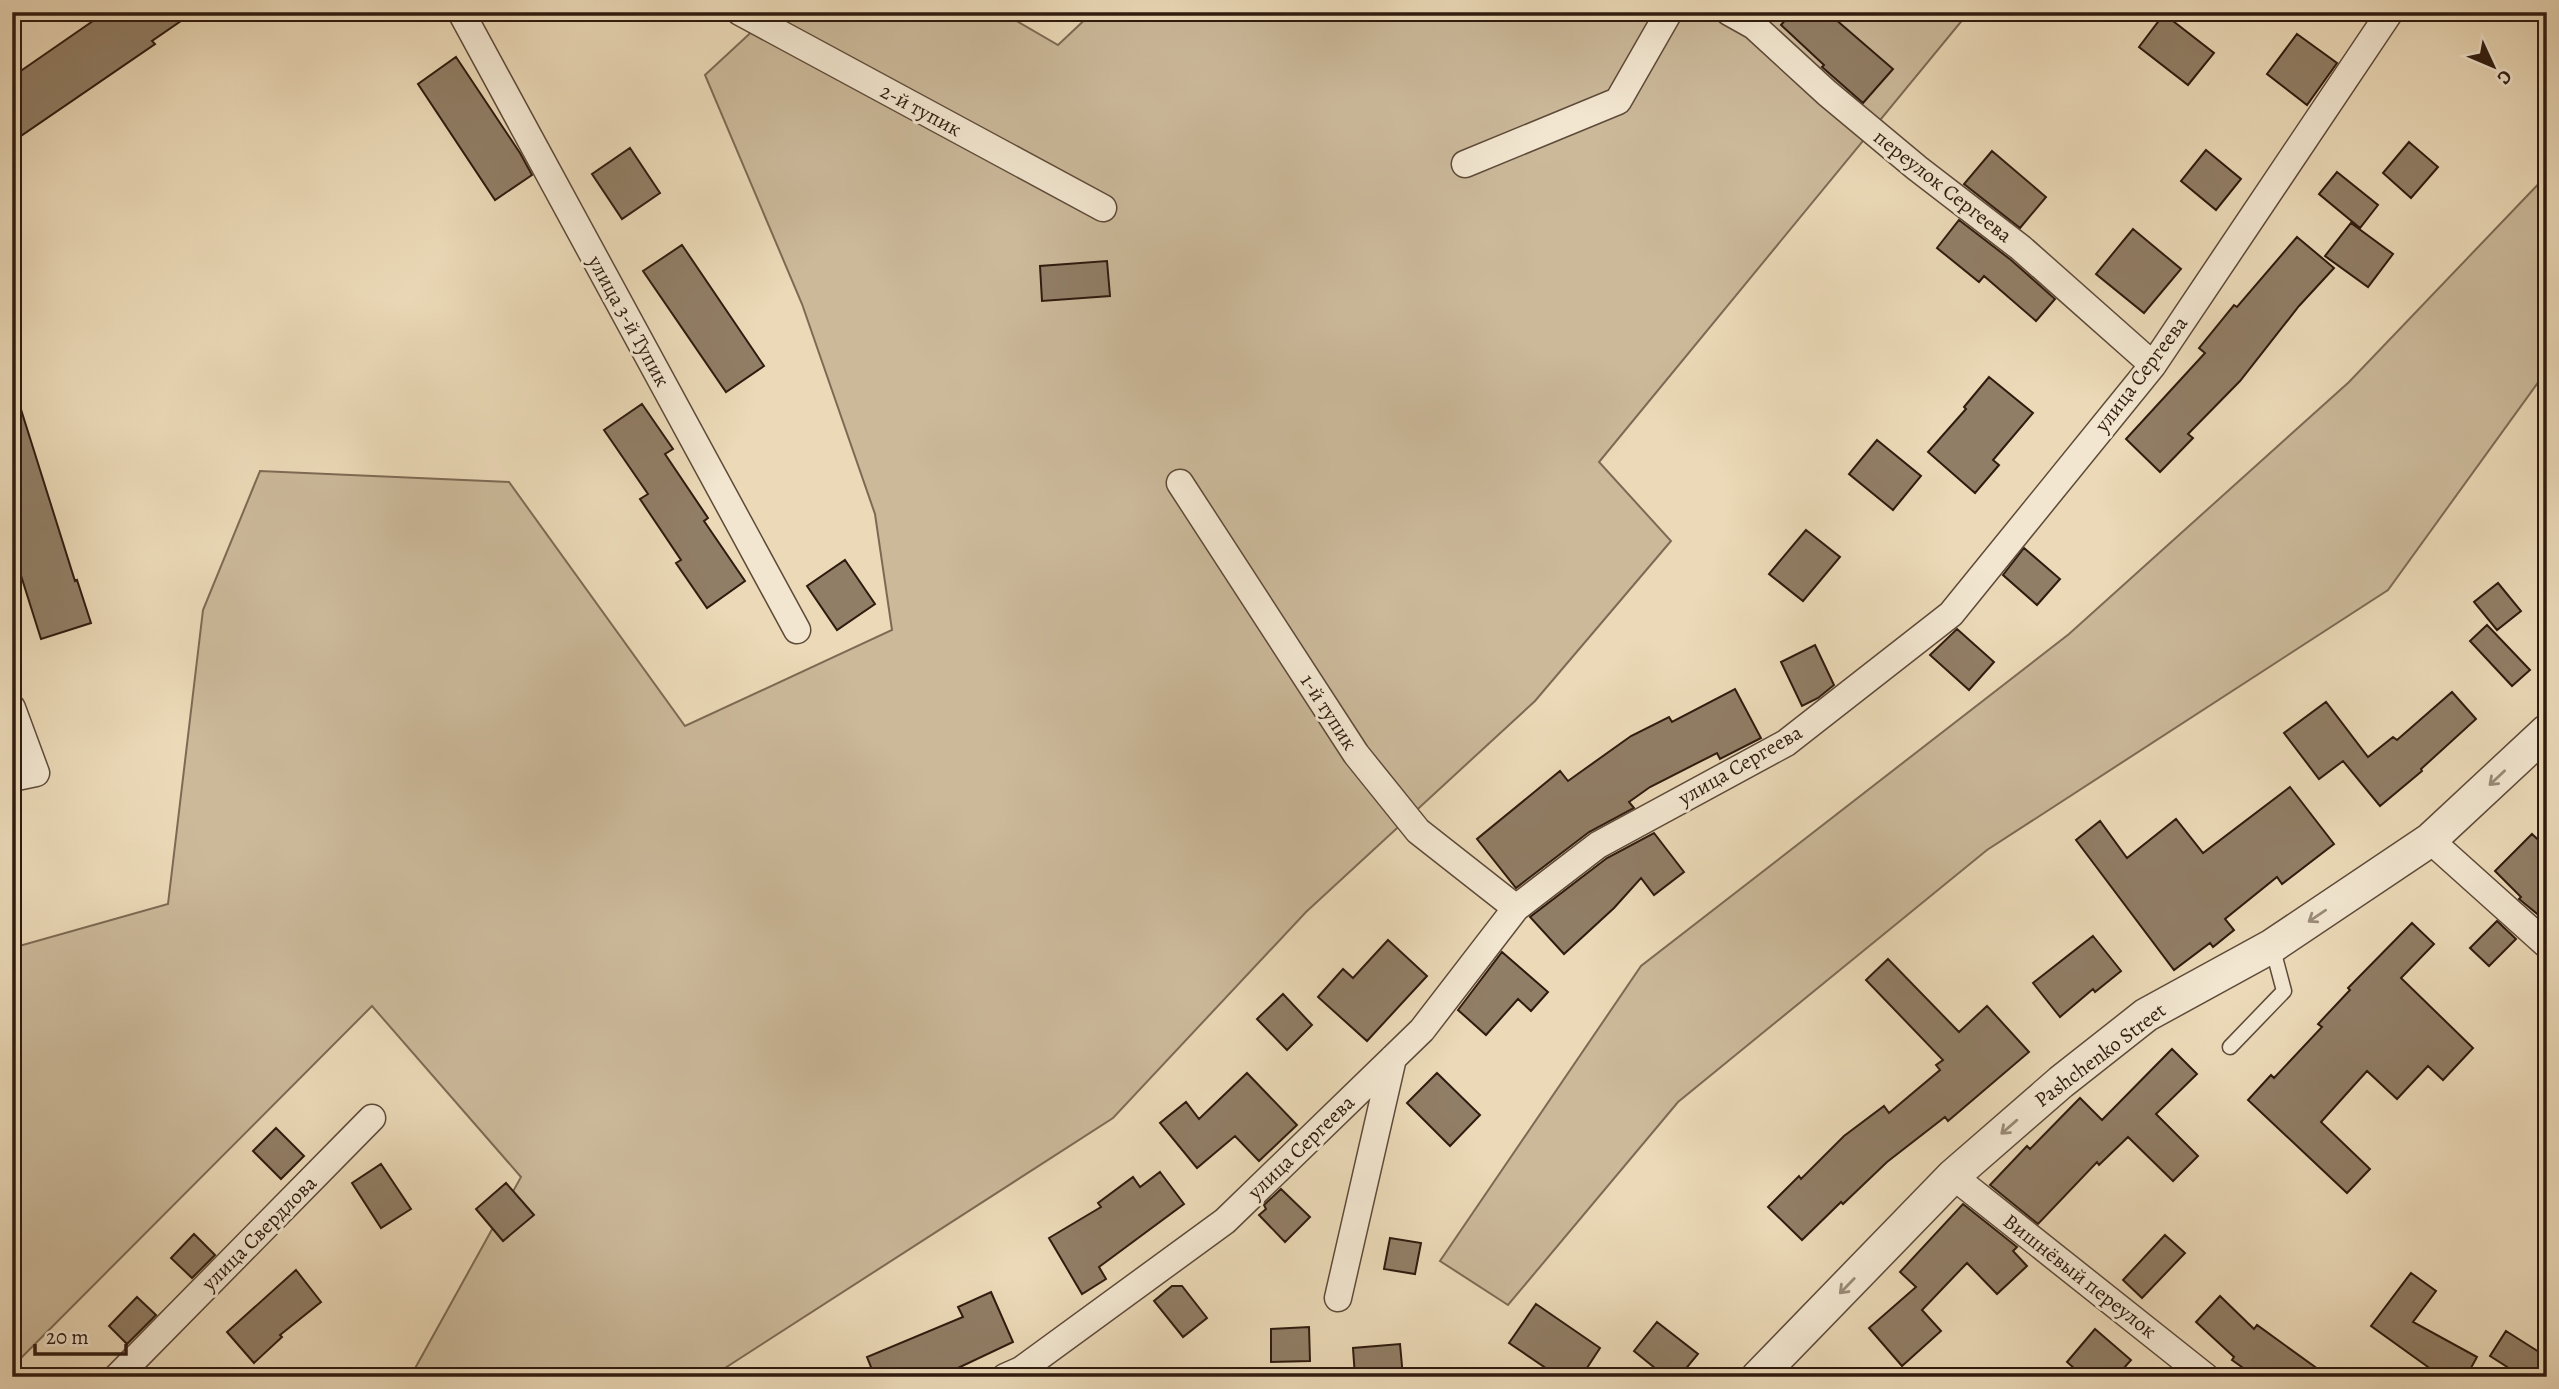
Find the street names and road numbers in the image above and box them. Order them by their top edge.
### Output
street label: 2-й тупик [875,77,967,143]
street label: переулок Сергеева [1868,123,2018,249]
street label: улица 3-й Тупик [581,249,677,392]
street label: улица Сергеева [2087,310,2194,439]
street label: 1-й тупик [1294,668,1364,756]
street label: улица Сергеева [1672,718,1807,812]
street label: Pashchenko Street [2029,996,2172,1114]
street label: улица Сергеева [1241,1089,1361,1206]
street label: улица Свердлова [195,1169,323,1297]
street label: Вишнёвый переулок [1997,1207,2163,1345]

